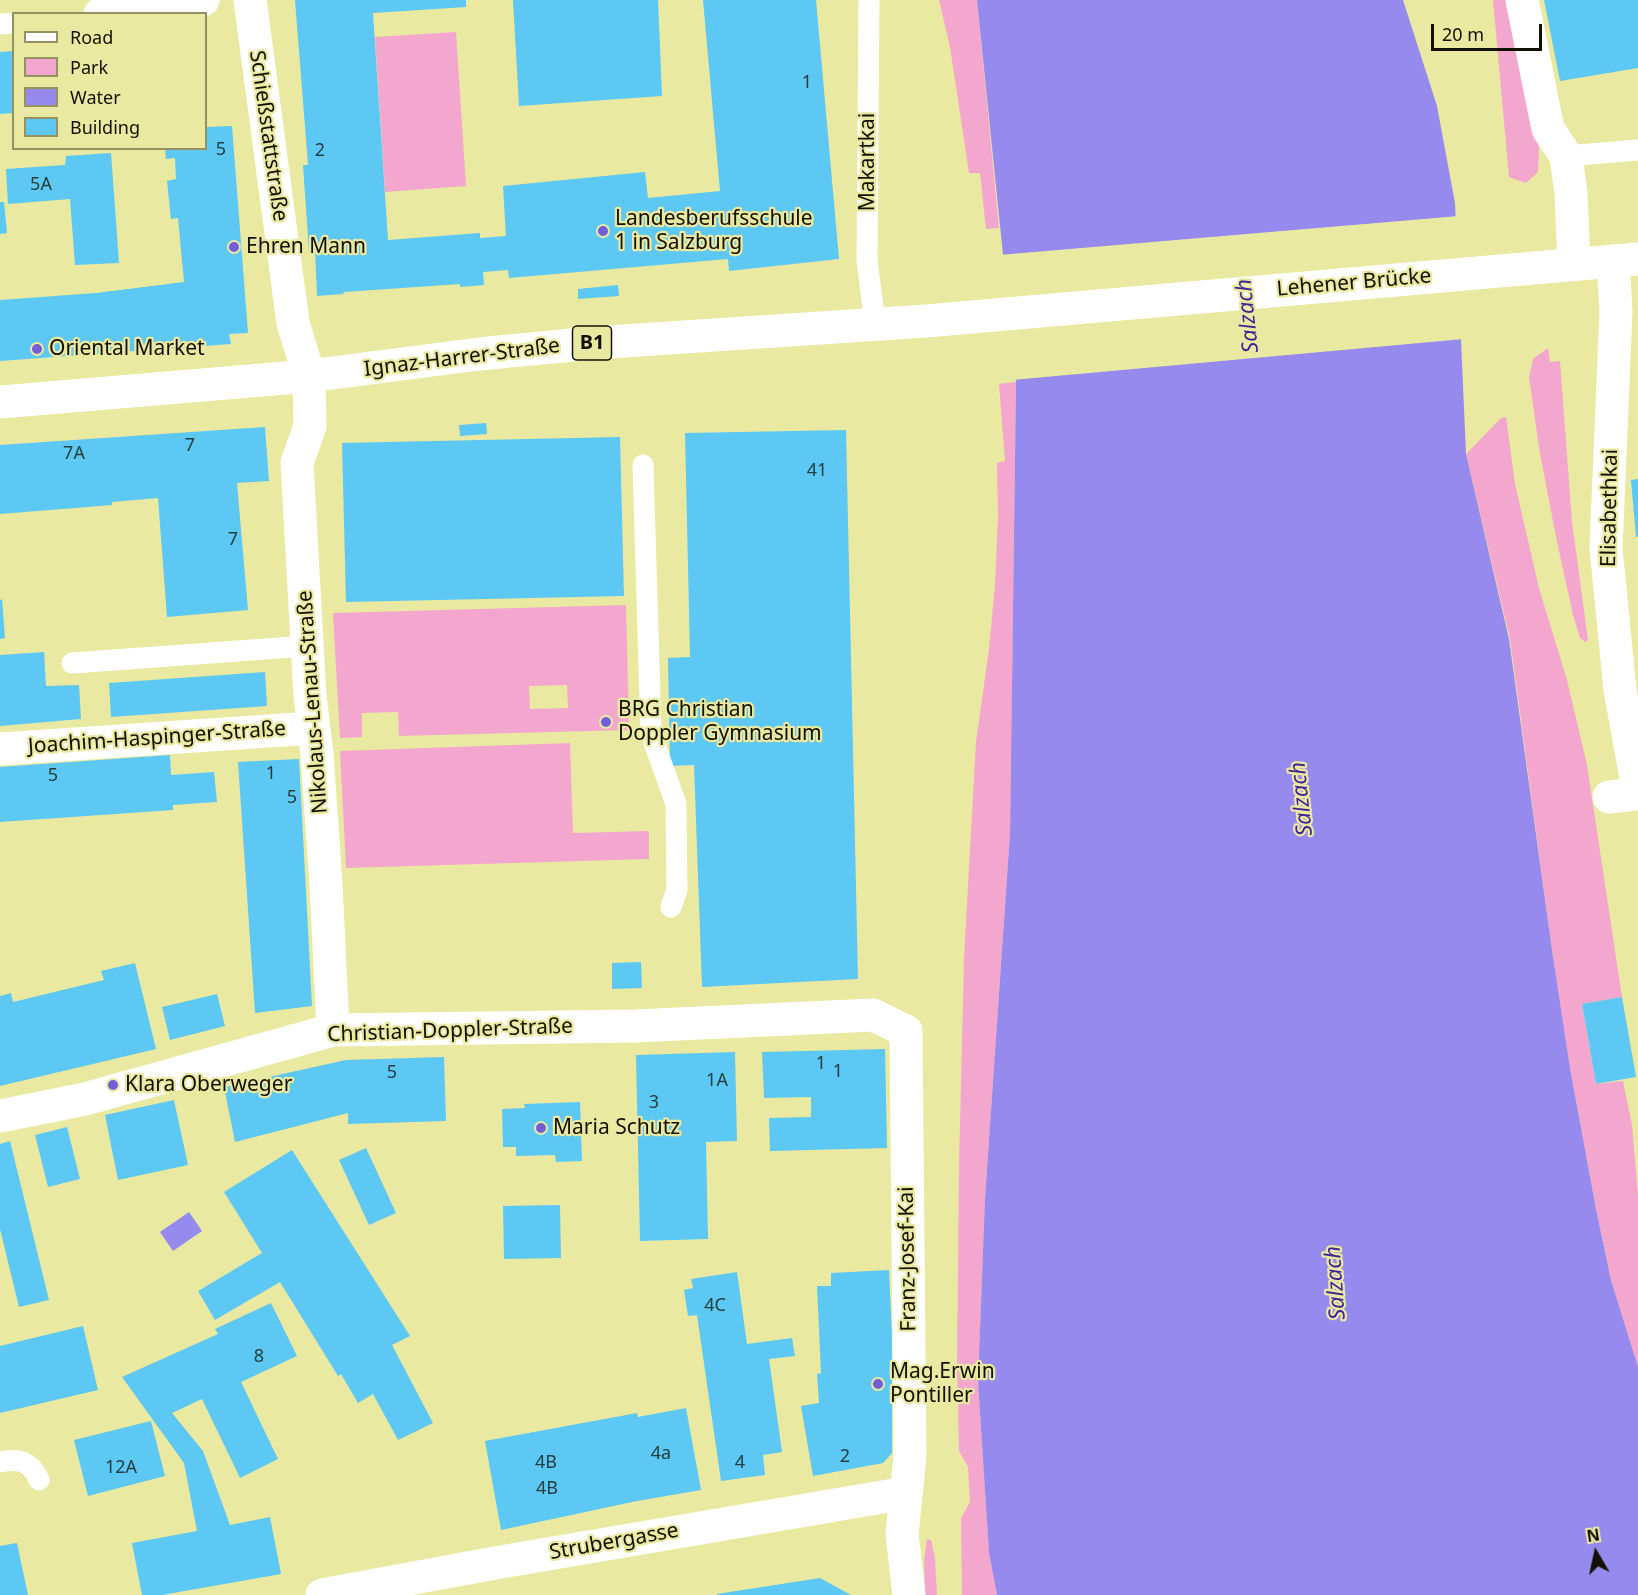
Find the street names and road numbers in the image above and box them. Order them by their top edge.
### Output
street label: Schießstattstraße [244,49,292,223]
street label: Makartkai [855,113,881,211]
street label: Lehener Brücke [1276,264,1432,302]
road number: B1 [572,326,612,360]
street label: Ignaz-Harrer-Straße [363,333,561,383]
street label: Elisabethkai [1596,449,1624,567]
street label: Nikolaus-Lenau-Straße [293,589,333,815]
street label: Joachim-Haspinger-Straße [27,716,287,760]
street label: Christian-Doppler-Straße [327,1014,573,1048]
street label: Franz-Josef-Kai [894,1186,922,1332]
street label: Strubergasse [547,1518,681,1566]

